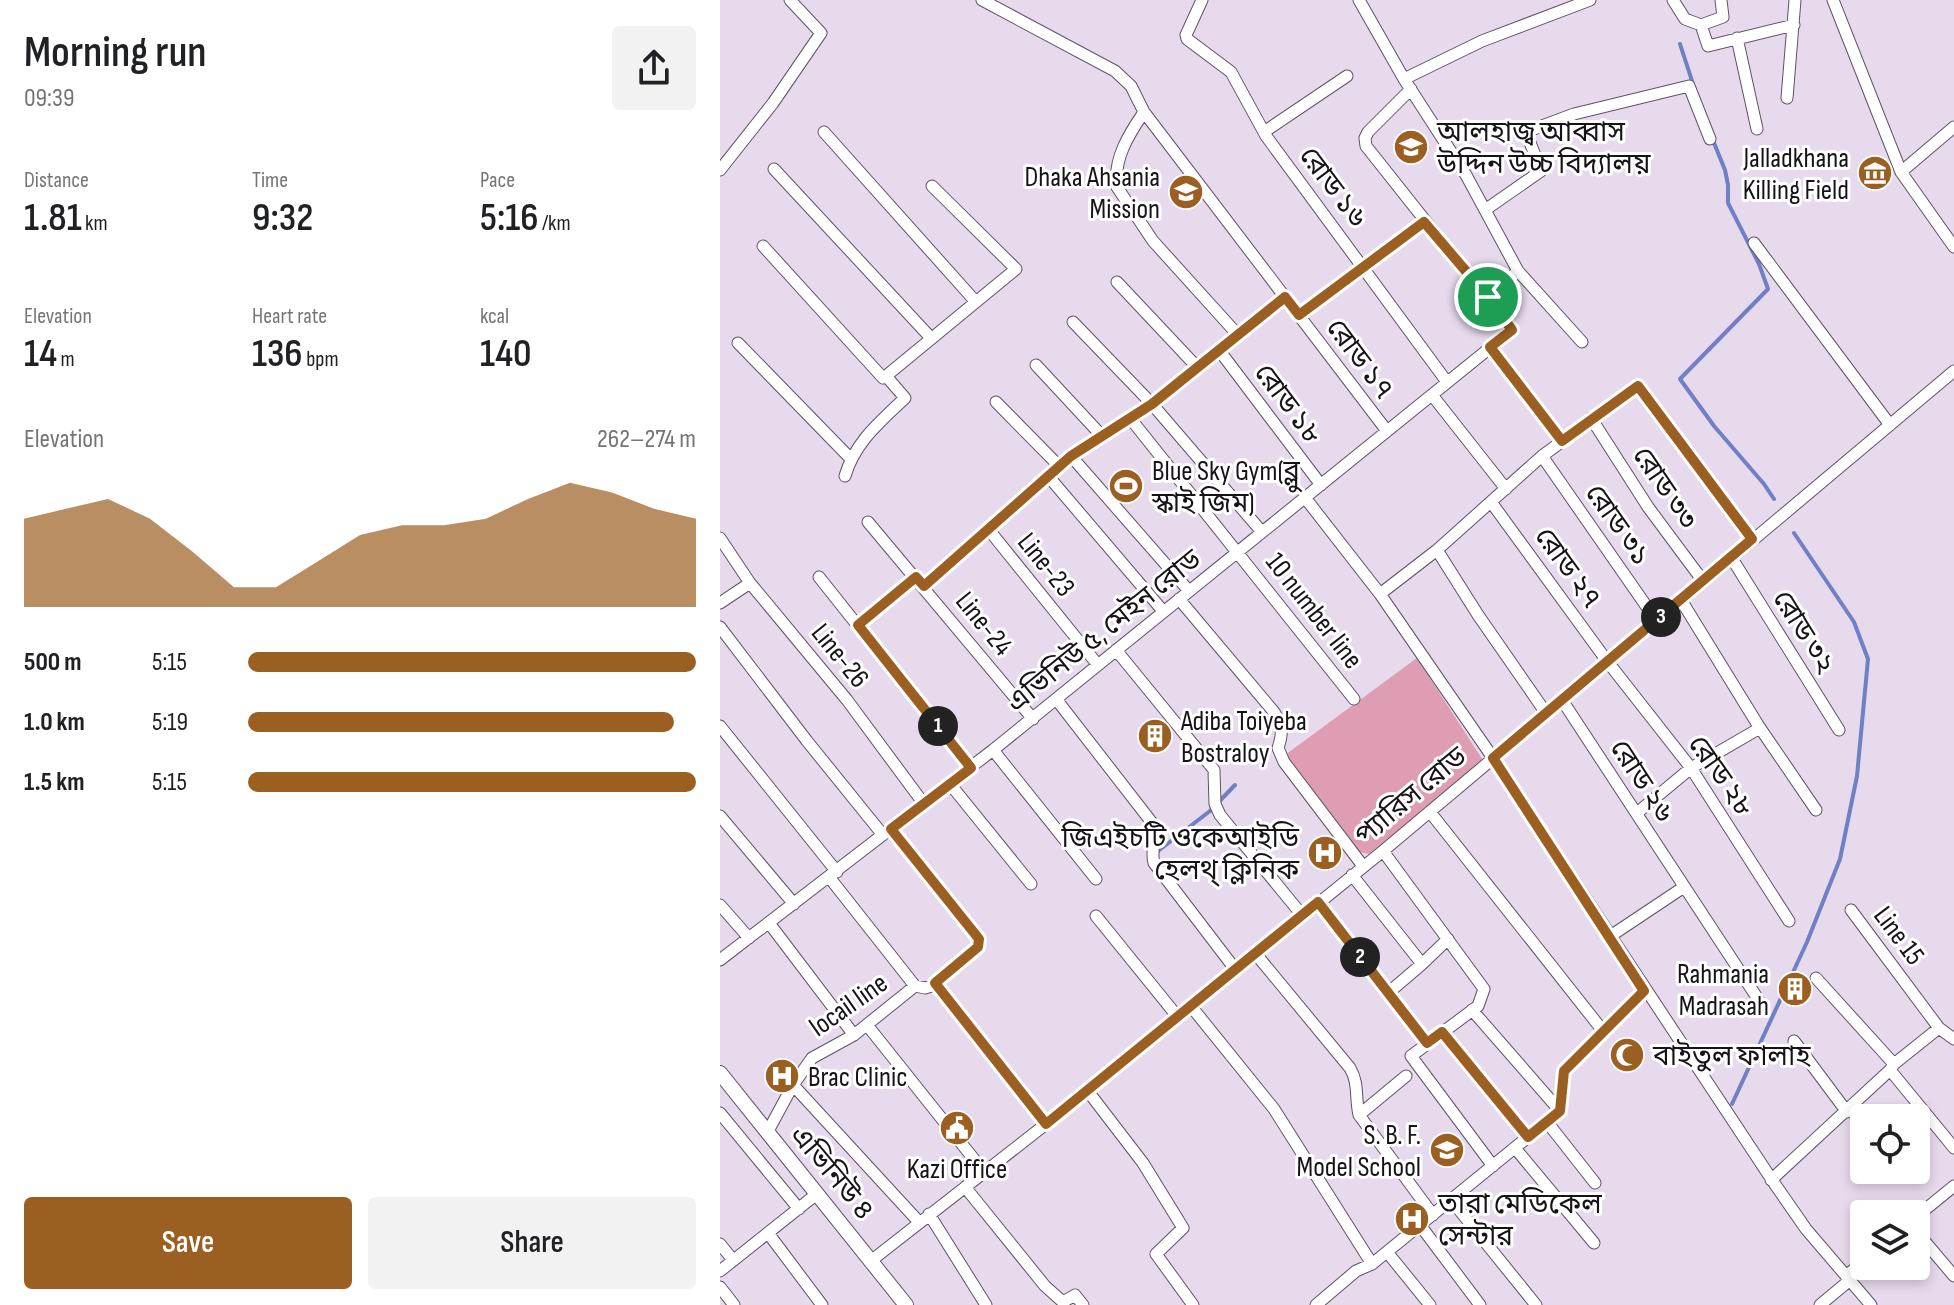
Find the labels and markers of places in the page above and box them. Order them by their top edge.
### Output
place label: আলহাজ্ব আব্বাস উদ্দিন উচ্চ বিদ্যালয় [1436,116,1651,181]
school or university icon: আলহাজ্ব আব্বাস উদ্দিন উচ্চ বিদ্যালয় [1392,128,1430,166]
place label: Jalladkhana Killing Field [1742,142,1849,207]
museum icon: Jalladkhana Killing Field [1856,154,1894,192]
place label: Dhaka Ahsania Mission [1025,161,1160,226]
school or university icon: Dhaka Ahsania Mission [1167,173,1205,211]
pin [1454,263,1522,331]
place label: Blue Sky Gym(ব্লু স্কাই জিম) [1151,455,1303,520]
sports icon: Blue Sky Gym(ব্লু স্কাই জিম) [1107,467,1145,505]
pin: 3 [1641,597,1681,637]
place label: Adiba Toiyeba Bostraloy [1180,705,1307,770]
pin: 1 [918,706,958,746]
building icon: Adiba Toiyeba Bostraloy [1136,717,1174,755]
place label: জিএইচটি ওকেআইডি হেলথ্ ক্লিনিক [1061,821,1300,887]
hospital icon: জিএইচটি ওকেআইডি হেলথ্ ক্লিনিক [1306,834,1344,872]
pin: 2 [1340,937,1380,977]
place label: Rahmania Madrasah [1677,958,1769,1023]
building icon: Rahmania Madrasah [1776,970,1814,1008]
mosque icon: বাইতুল ফালাহ [1608,1036,1646,1074]
place label: বাইতুল ফালাহ [1652,1039,1811,1073]
hospital icon: Brac Clinic [763,1057,801,1095]
place label: Brac Clinic [808,1061,907,1094]
public building icon: Kazi Office [938,1109,976,1147]
place label: S. B. F. Model School [1297,1119,1421,1184]
school or university icon: S. B. F. Model School [1428,1131,1466,1169]
place label: Kazi Office [907,1153,1007,1186]
place label: তারা মেডিকেল সেন্টার [1437,1187,1602,1253]
hospital icon: তারা মেডিকেল সেন্টার [1393,1200,1431,1238]

